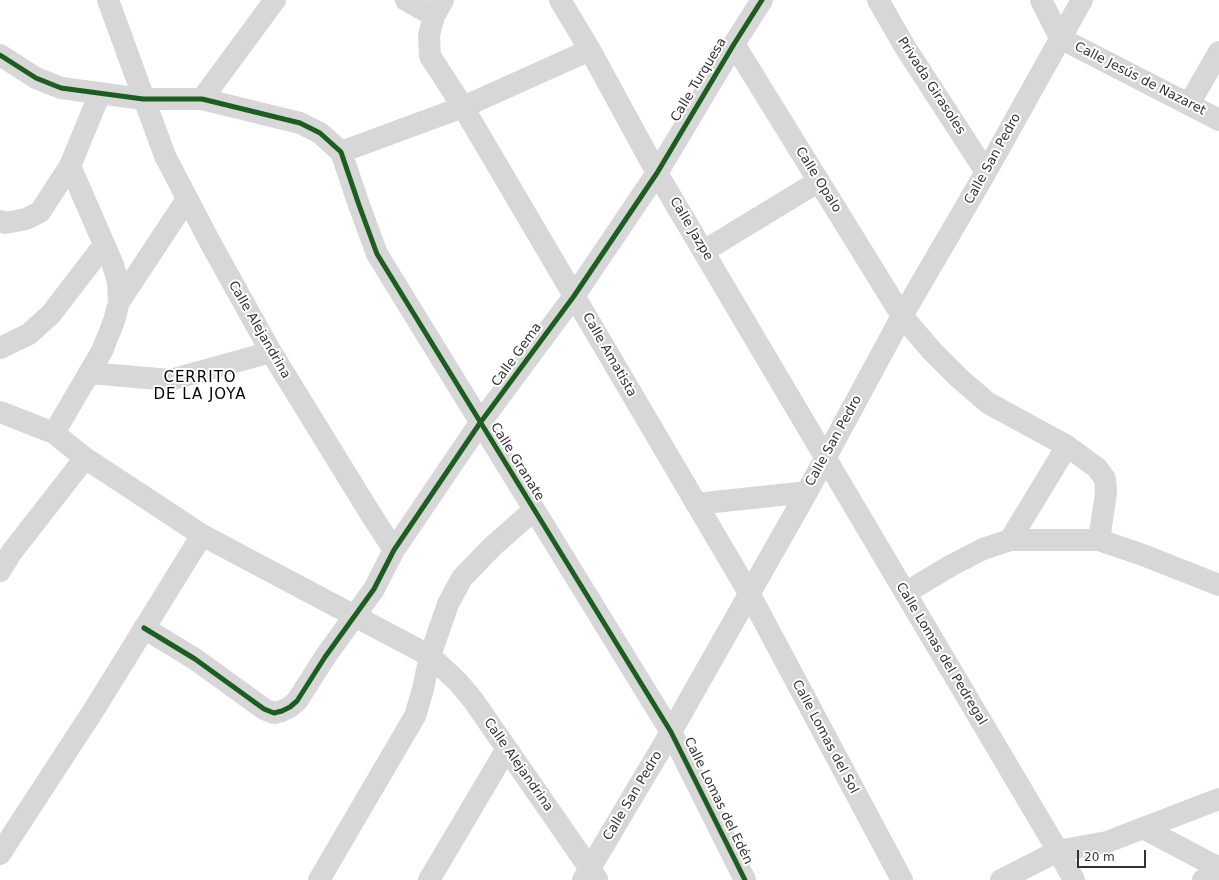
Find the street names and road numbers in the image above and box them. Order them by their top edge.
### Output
street label: Privada Girasoles [894,34,968,138]
street label: Calle Turquesa [668,35,730,125]
street label: Calle Jesús de Nazaret [1072,39,1208,119]
street label: Calle San Pedro [962,111,1024,207]
street label: Calle Opalo [792,144,844,216]
street label: Calle Jazpe [666,194,716,264]
street label: Calle Alejandrina [225,278,293,382]
street label: Calle Amatista [579,310,639,400]
street label: Calle Gema [489,320,545,390]
street label: Calle San Pedro [803,393,865,489]
street label: Calle Granate [487,420,547,504]
street label: Calle Lomas del Pedregal [892,580,990,728]
street label: Calle Lomas del Sol [788,677,862,797]
street label: Calle Alejandrina [480,715,556,815]
street label: Calle Lomas del Edén [680,735,756,867]
street label: Calle San Pedro [600,748,666,844]

